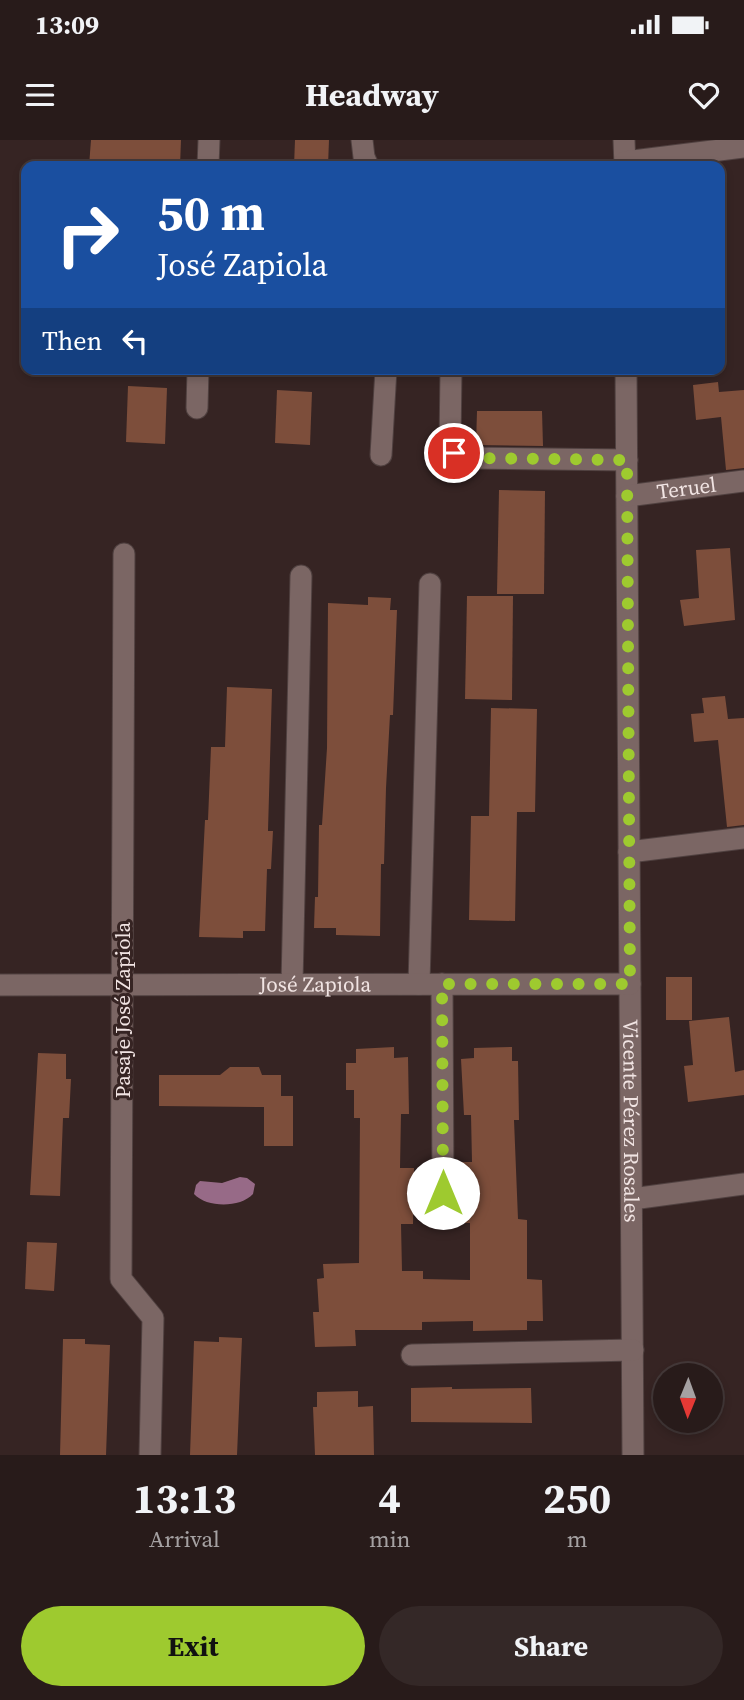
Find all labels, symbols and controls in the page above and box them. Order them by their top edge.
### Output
text: 13:09 [35,7,99,43]
text: Headway [305,73,439,117]
icon: menu [21,76,59,114]
icon: heart [685,76,723,114]
text: 50 m [157,179,265,246]
icon: right [42,189,133,280]
text: José Zapiola [157,243,328,287]
icon: left [116,322,154,360]
text: Then [42,323,102,359]
pin [424,423,484,483]
icon: arrive [435,434,473,472]
street label: Teruel [655,470,718,506]
street label: Pasaje José Zapiola [108,922,137,1098]
street label: José Zapiola [258,969,371,999]
street label: Vicente Pérez Rosales [616,1019,647,1223]
position arrow [406,1156,480,1230]
north arrow [653,1363,723,1433]
map controls [653,1363,723,1433]
text: 13:13 [133,1469,236,1527]
text: 4 [378,1469,401,1527]
text: 250 [543,1469,611,1527]
text: Arrival [149,1523,220,1555]
text: min [369,1523,410,1555]
text: m [567,1523,588,1555]
button: Exit [21,1606,365,1686]
button: Share [379,1606,723,1686]

